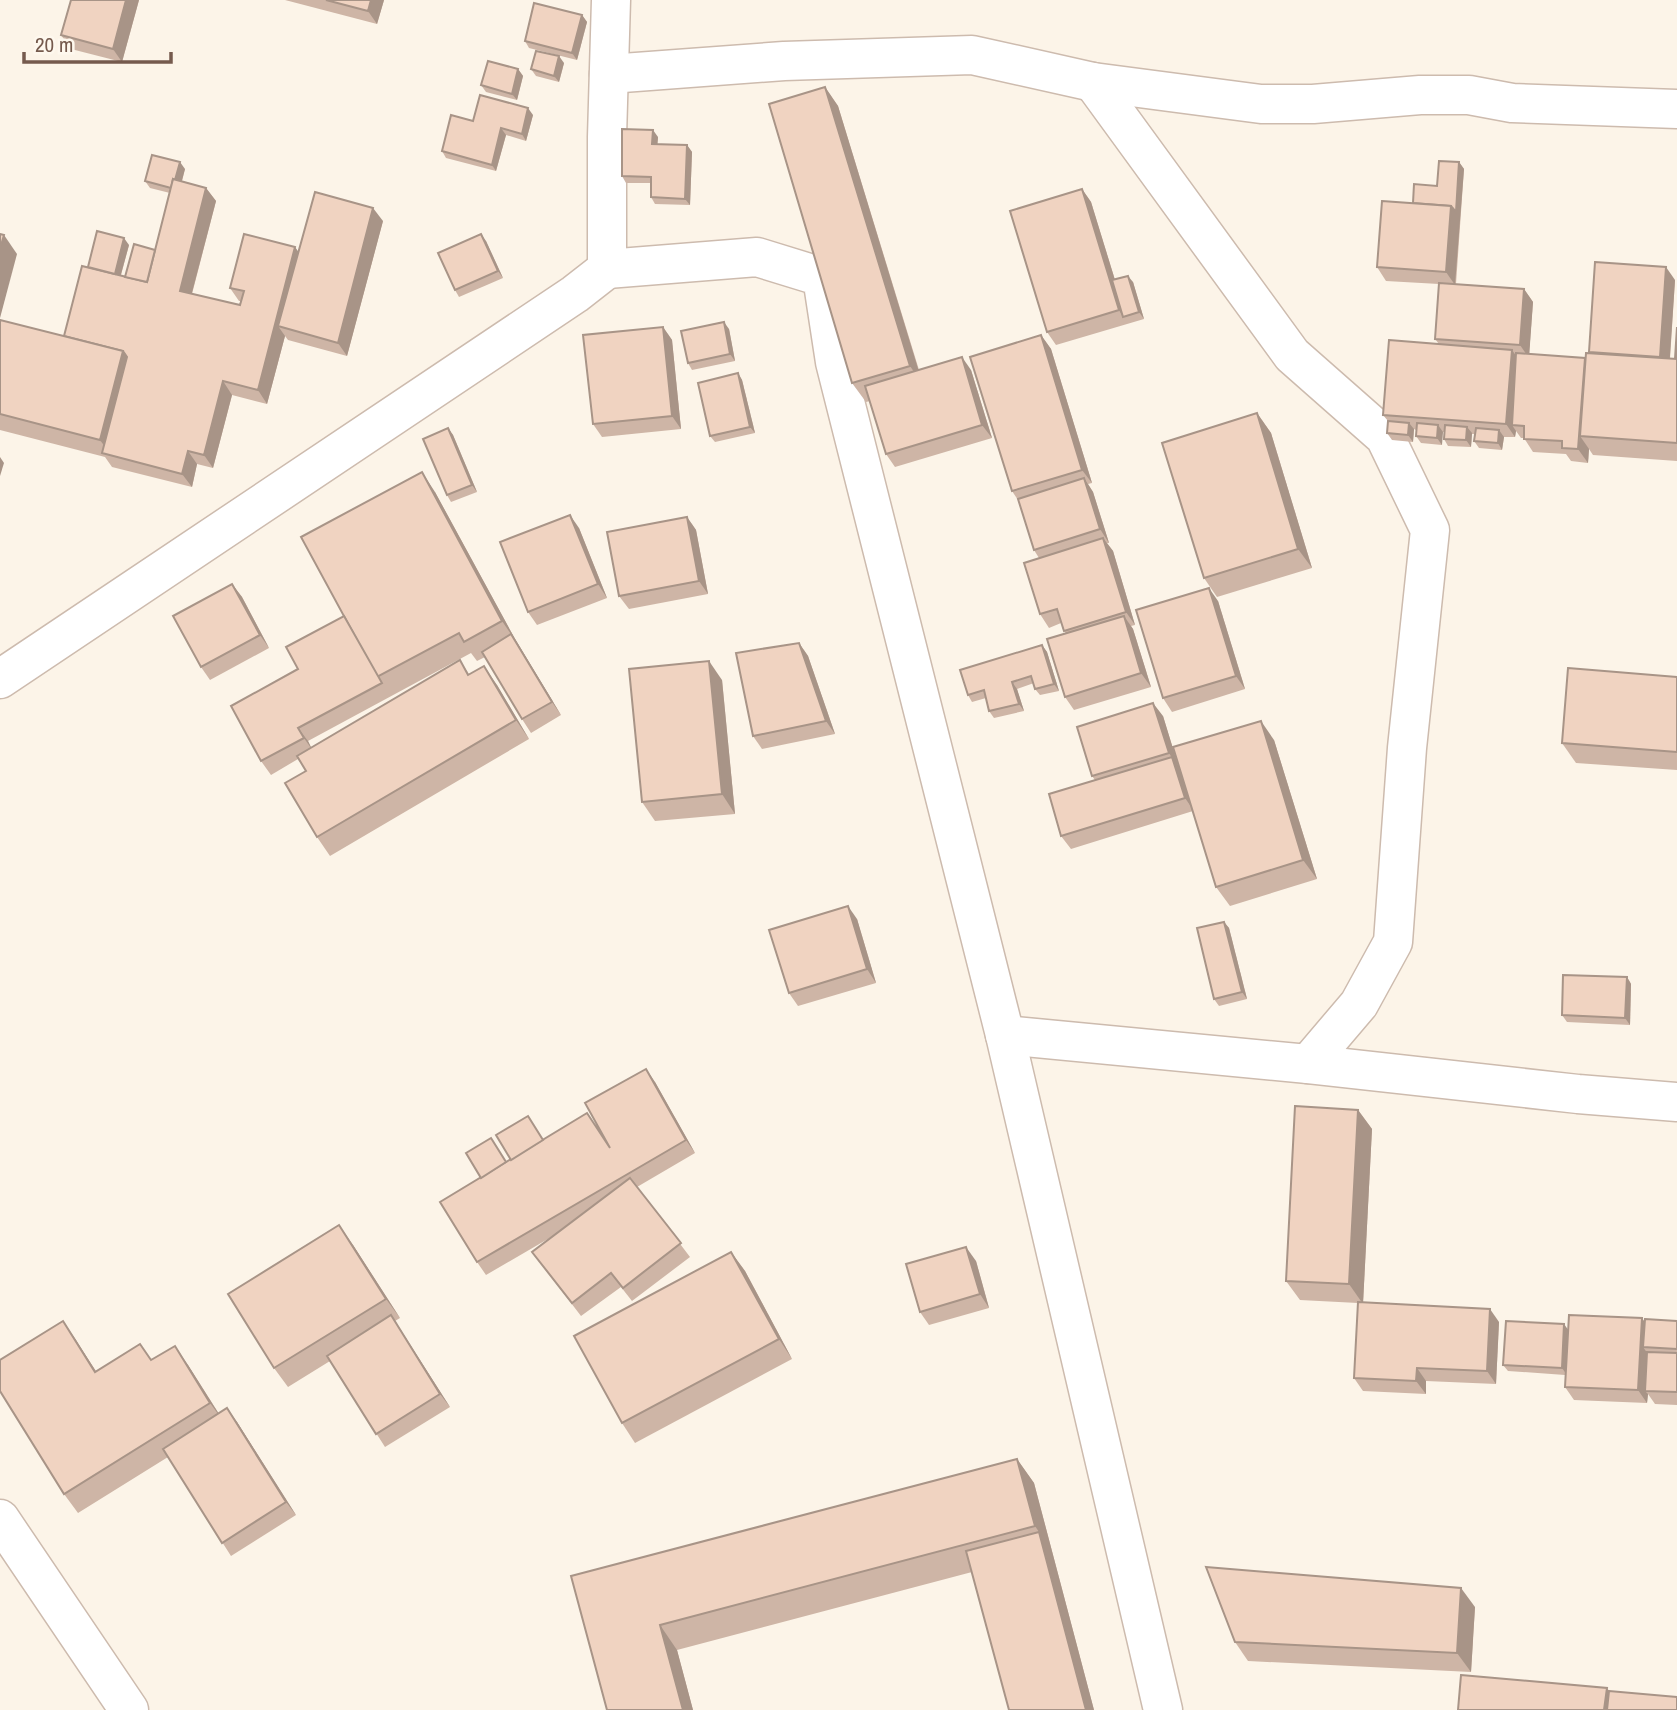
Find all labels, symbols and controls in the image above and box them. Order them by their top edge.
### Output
scale bar [24,21,172,65]
text: 20 m [35,30,73,59]

